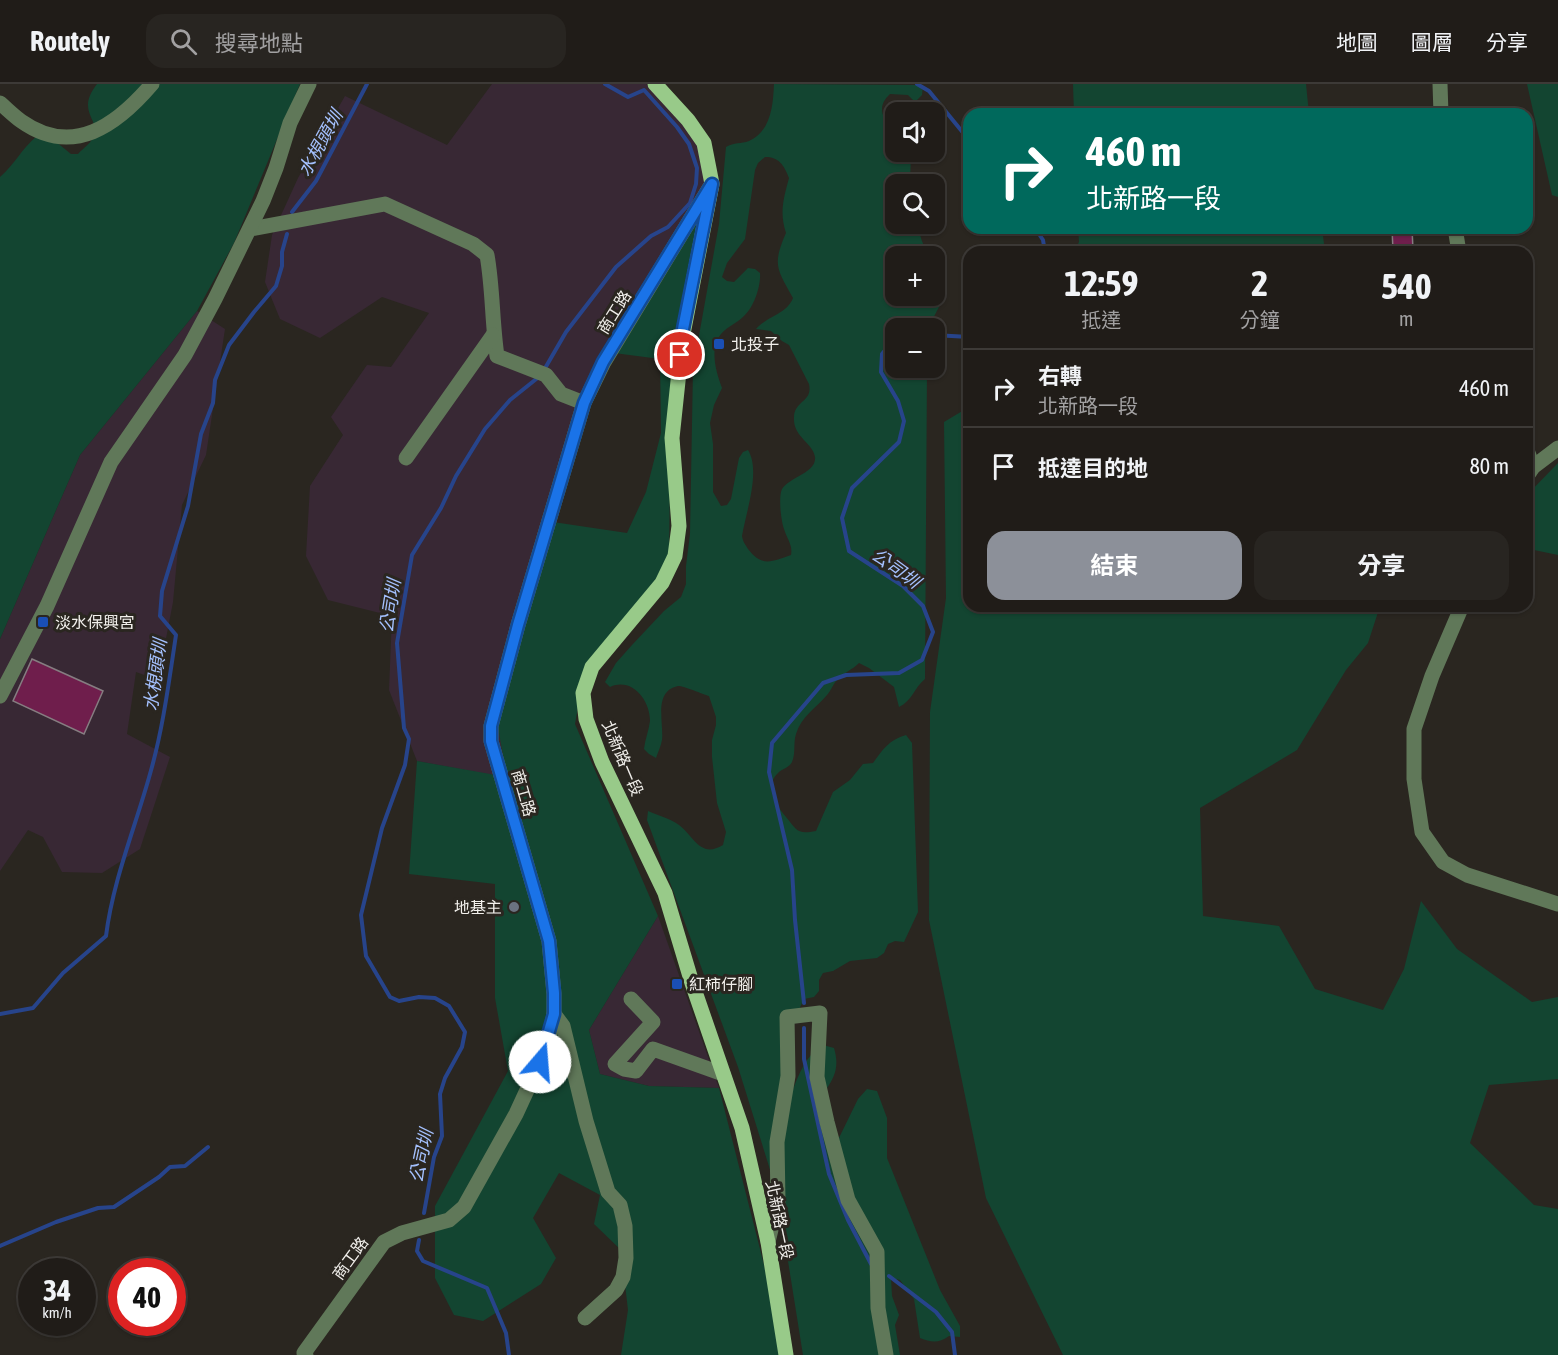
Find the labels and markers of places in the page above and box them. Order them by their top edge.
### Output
pin [654,329,705,380]
place label: 北投子 [731,335,779,353]
marker: 北投子 [712,337,726,351]
place label: 淡水保興宮 [55,613,135,631]
marker: 淡水保興宮 [36,615,50,629]
place label: 地基主 [454,898,502,916]
marker: 地基主 [507,900,521,914]
place label: 紅柿仔腳 [689,975,753,993]
marker: 紅柿仔腳 [670,977,684,991]

